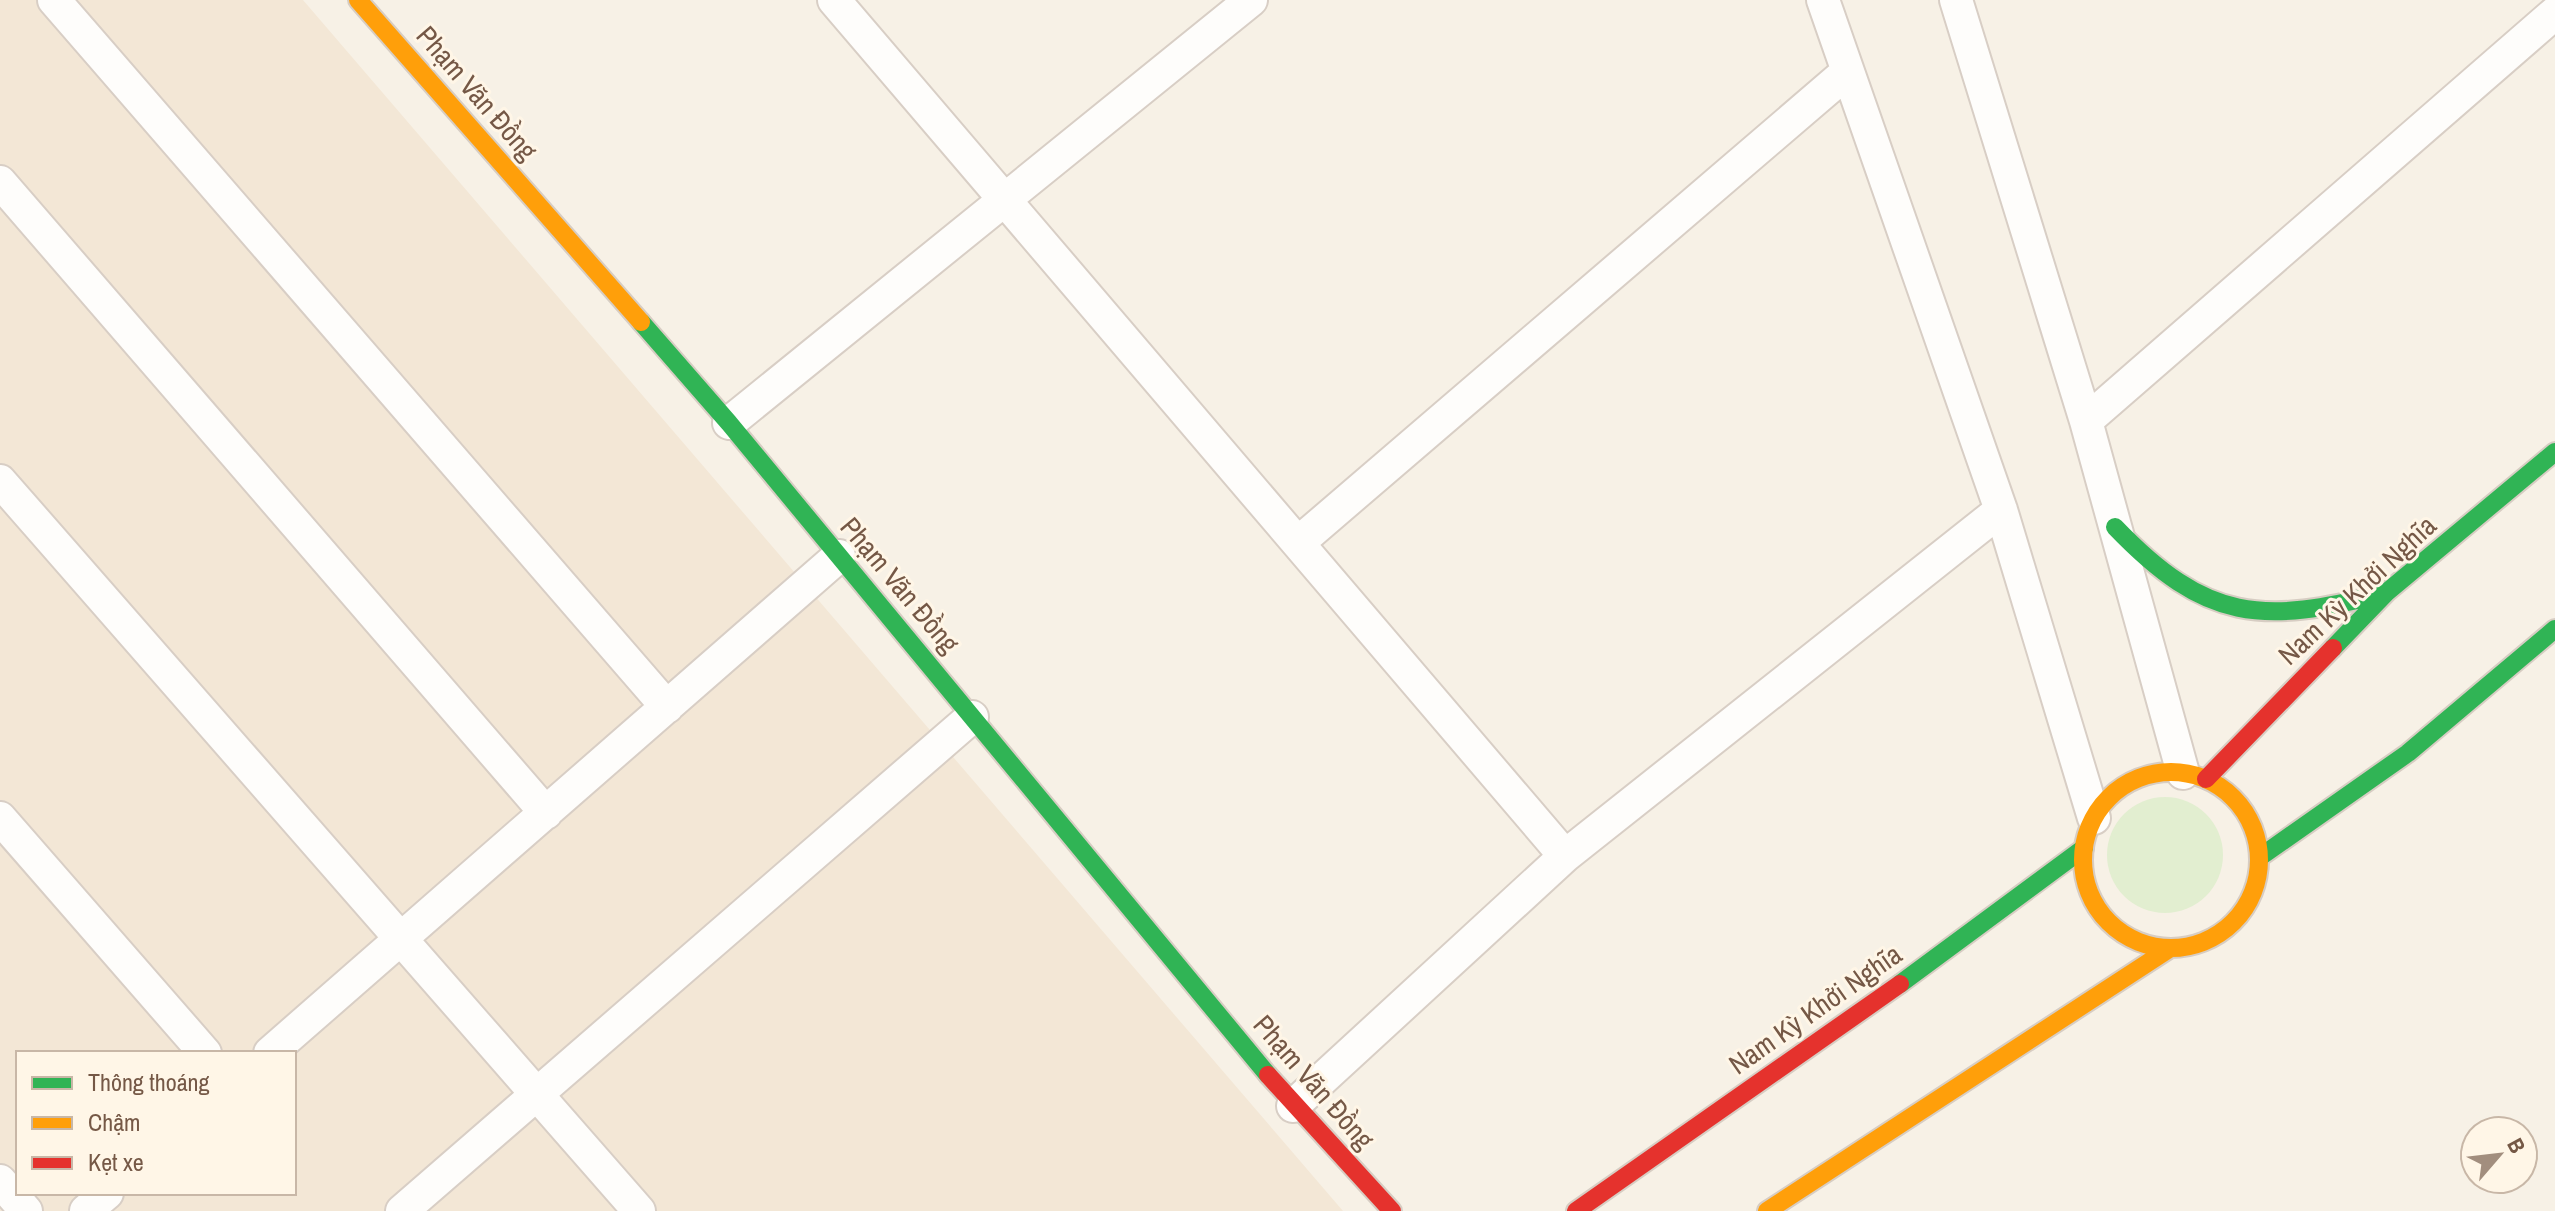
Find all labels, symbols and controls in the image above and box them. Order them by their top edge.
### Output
street label: Phạm Văn Đồng [408,18,546,169]
street label: Nam Kỳ Khởi Nghĩa [2270,507,2444,673]
street label: Phạm Văn Đồng [832,509,968,661]
street label: Nam Kỳ Khởi Nghĩa [1721,935,1909,1083]
street label: Phạm Văn Đồng [1245,1007,1383,1158]
legend [16,1051,296,1195]
text: Thông thoáng [88,1066,210,1098]
text: Chậm [88,1106,141,1138]
north arrow [2459,1115,2539,1195]
text: B [2500,1133,2533,1158]
text: Kẹt xe [88,1146,144,1178]

